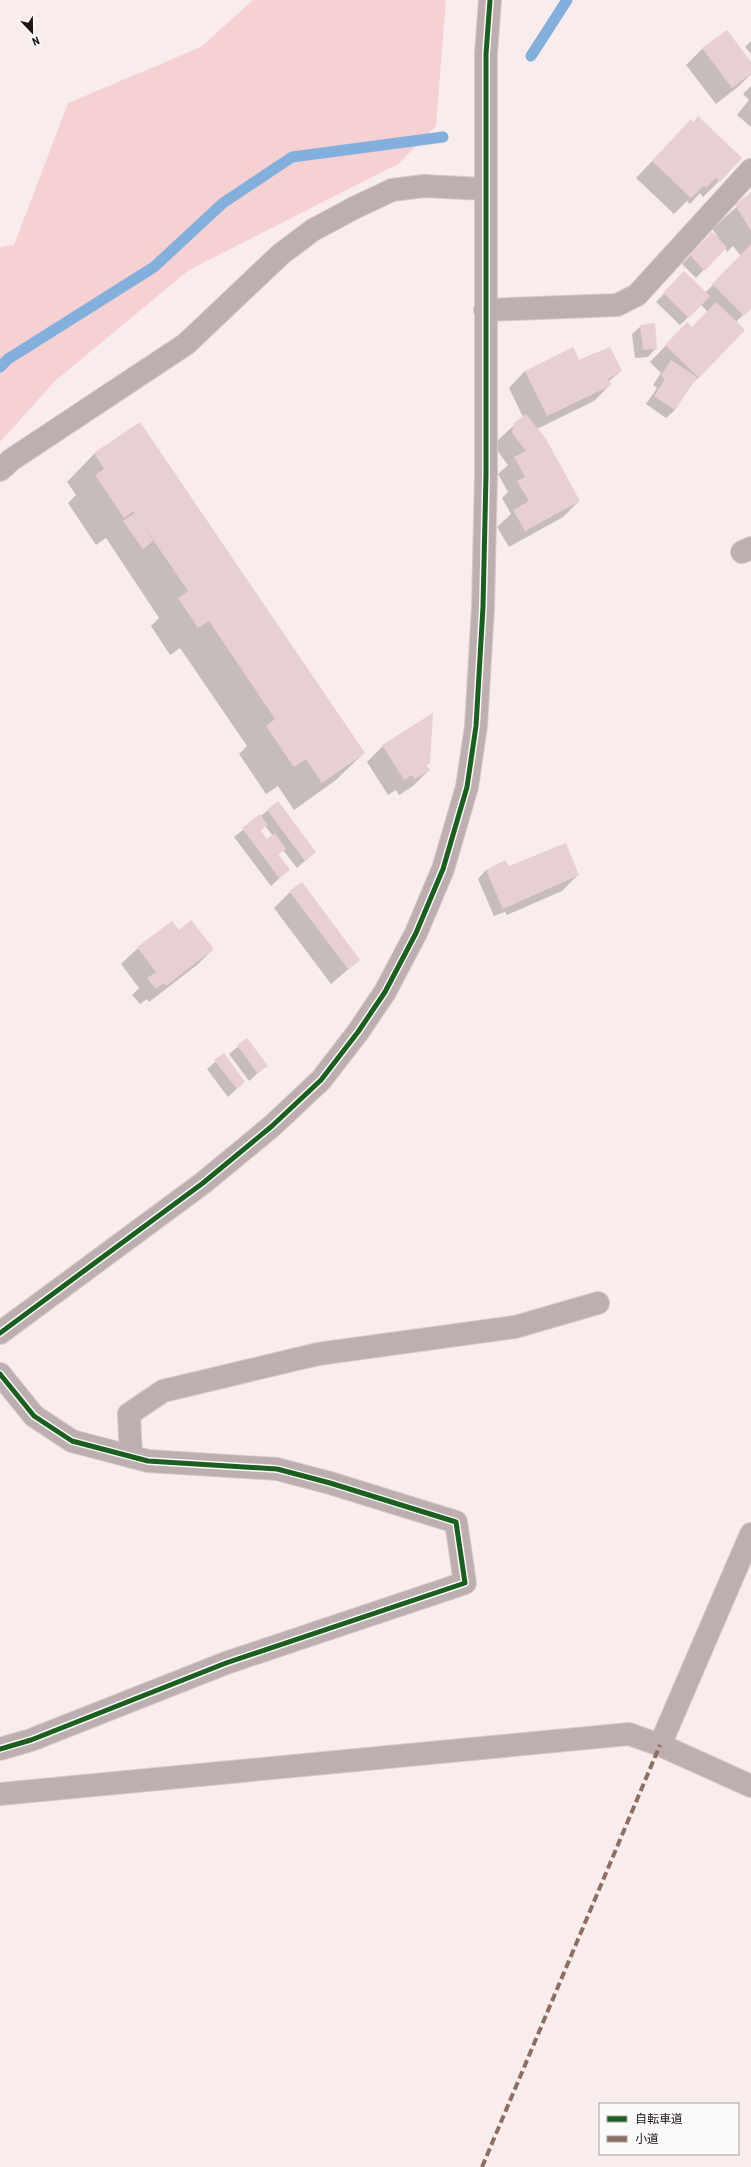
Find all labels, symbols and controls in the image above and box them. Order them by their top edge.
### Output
north arrow [12,12,52,52]
text: N [30,34,41,48]
legend [599,2103,739,2155]
text: 自転車道 [635,2112,683,2126]
text: 小道 [635,2132,659,2146]

